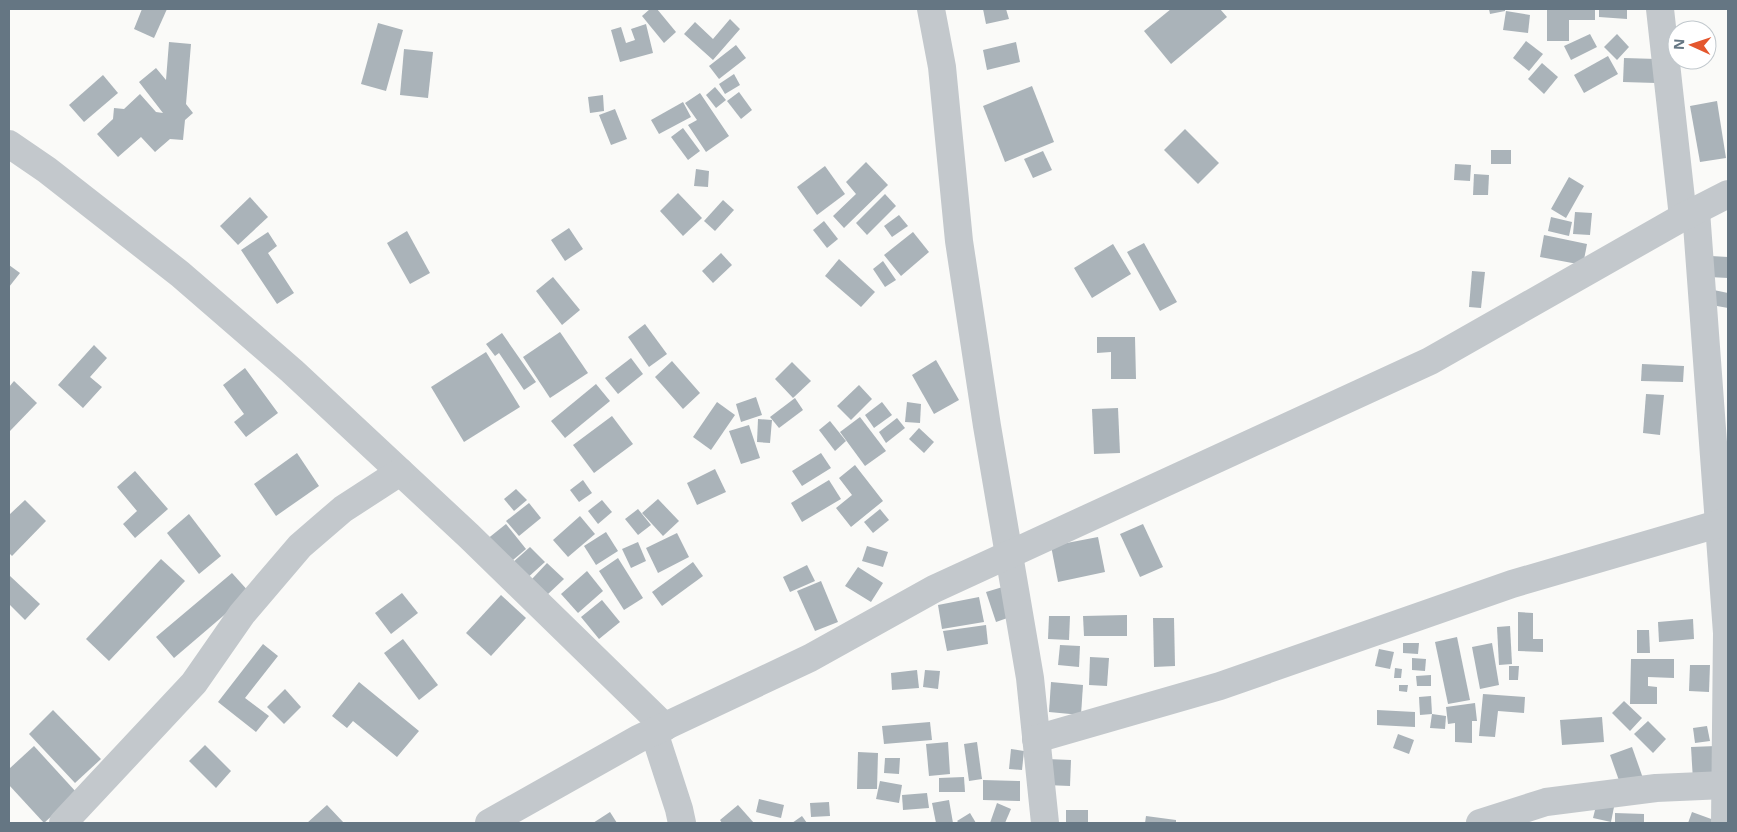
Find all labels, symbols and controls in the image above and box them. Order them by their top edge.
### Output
north arrow [1667,20,1717,70]
text: N [1669,38,1688,50]

